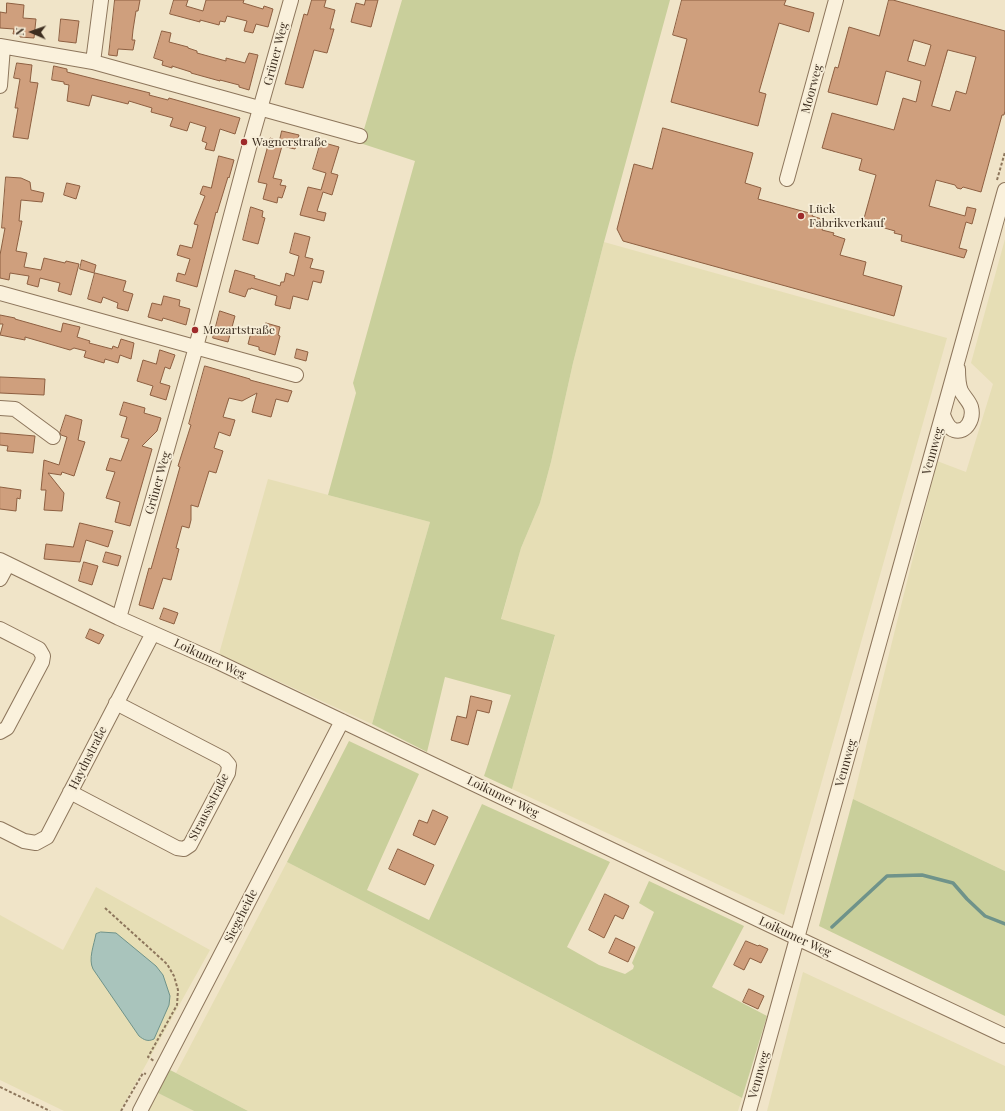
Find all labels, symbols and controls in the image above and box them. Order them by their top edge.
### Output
north arrow [12,12,52,52]
street label: Grüner Weg [261,21,291,87]
text: N [12,27,27,36]
street label: Moorweg [799,63,825,115]
place label: Wagnerstraße [252,135,327,149]
marker: Wagnerstraße [239,137,249,147]
place label: Lück Fabrikverkauf [809,202,884,230]
marker: Lück Fabrikverkauf [796,211,806,221]
place label: Mozartstraße [203,323,275,337]
marker: Mozartstraße [190,325,200,335]
street label: Vennweg [919,426,947,476]
street label: Grüner Weg [142,450,174,516]
street label: Loikumer Weg [172,636,248,682]
street label: Haydnstraße [66,724,110,792]
street label: Vennweg [832,738,860,788]
street label: Straussstraße [186,771,232,843]
street label: Loikumer Weg [465,773,541,821]
street label: Siegeheide [221,887,261,945]
street label: Loikumer Weg [757,914,833,960]
street label: Vennweg [745,1050,773,1100]

